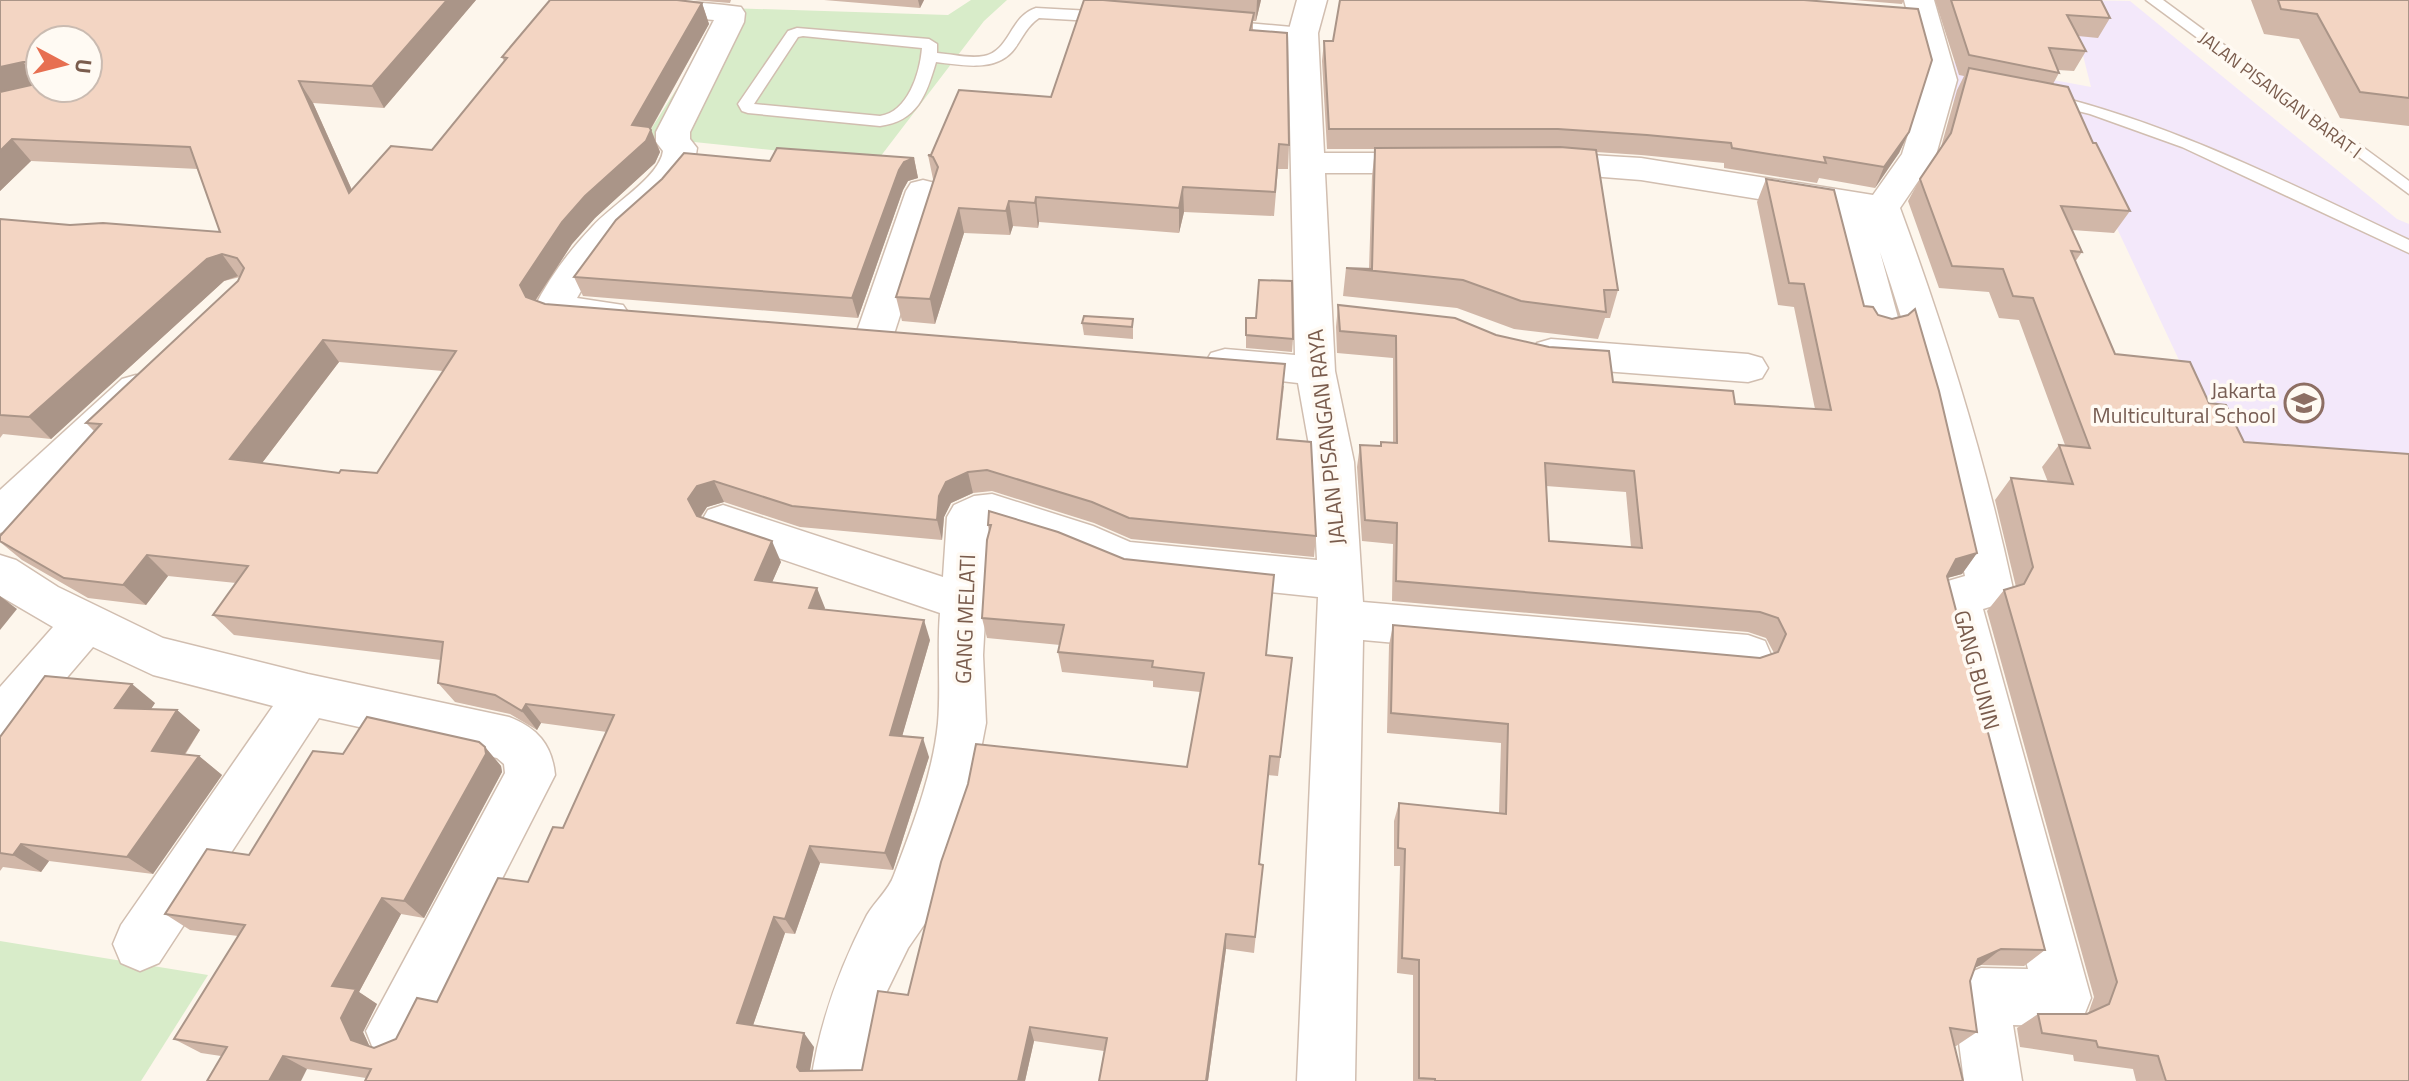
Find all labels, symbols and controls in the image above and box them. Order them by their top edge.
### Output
north arrow [24,24,104,104]
street label: JALAN PISANGAN BARAT I [2193,24,2367,165]
text: U [66,57,102,76]
street label: JALAN PISANGAN RAYA [1298,327,1354,547]
place label: Jakarta Multicultural School [2092,373,2276,432]
school or university icon: Jakarta Multicultural School [2283,382,2325,424]
street label: GANG MELATI [946,553,984,685]
street label: GANG BUNIN [1945,606,2009,734]

